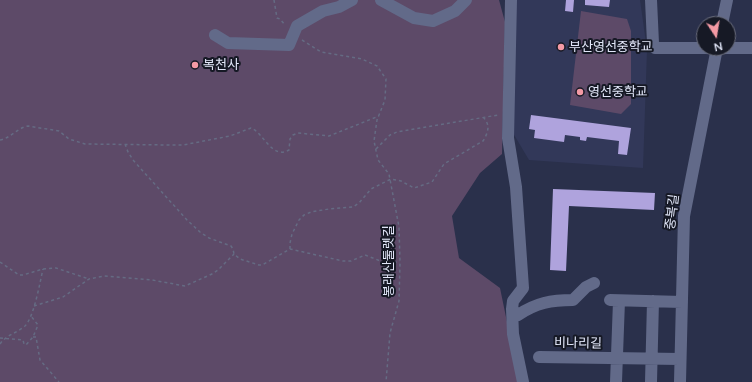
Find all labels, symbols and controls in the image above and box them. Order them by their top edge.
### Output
north arrow [696,16,736,56]
place label: 부산영선중학교 [569,39,653,55]
text: N [713,40,724,54]
marker: 부산영선중학교 [556,42,566,52]
place label: 복천사 [203,57,239,73]
marker: 복천사 [190,60,200,70]
place label: 영선중학교 [588,84,648,100]
marker: 영선중학교 [575,87,585,97]
street label: 중복길 [662,193,682,231]
street label: 봉래산둘렛길 [381,225,397,297]
street label: 비나리길 [554,335,602,351]

